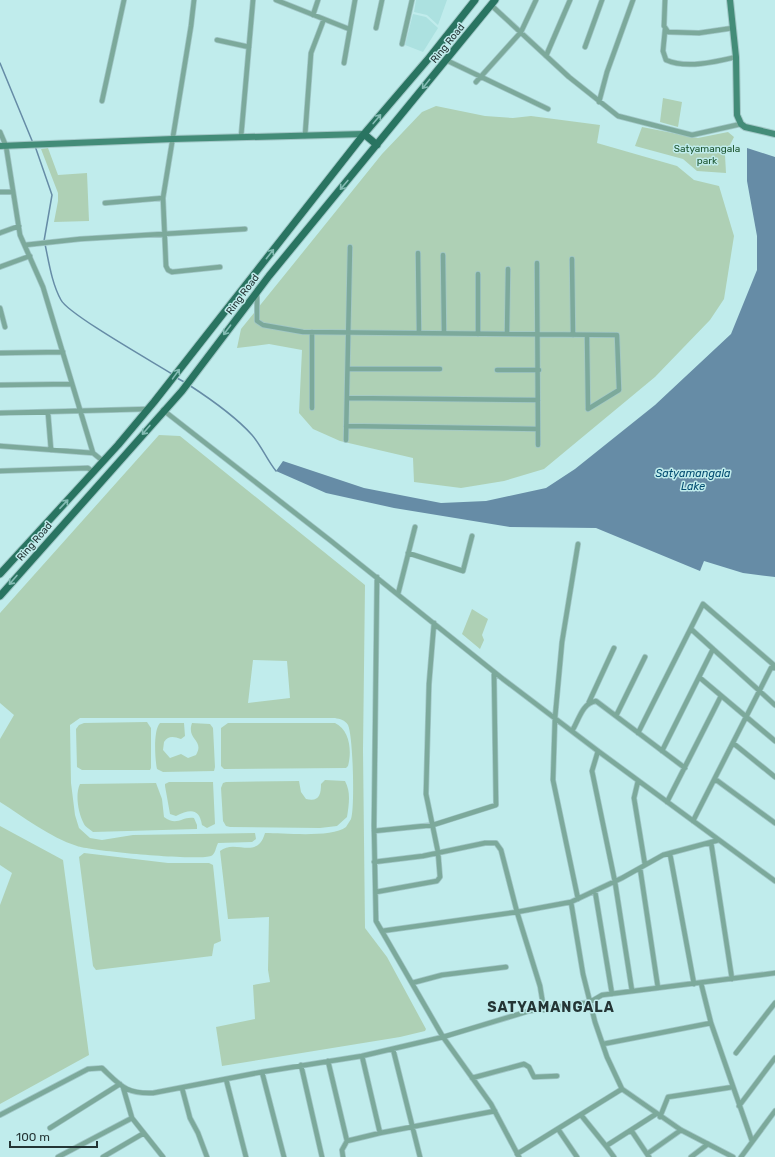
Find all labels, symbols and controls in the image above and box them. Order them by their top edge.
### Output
street label: Ring Road [428,21,467,66]
one-way arrow [422,79,431,90]
one-way arrow [373,114,382,124]
park label: Satyamangala park [674,143,740,167]
one-way arrow [339,180,348,190]
one-way arrow [266,248,274,259]
street label: Ring Road [224,272,262,317]
one-way arrow [223,324,231,335]
one-way arrow [172,368,180,379]
one-way arrow [141,425,150,435]
water label: Satyamangala Lake [655,467,731,493]
one-way arrow [59,499,69,509]
street label: Ring Road [15,520,55,563]
one-way arrow [9,575,18,585]
district label: SATYAMANGALA [487,999,615,1016]
scale bar [10,1123,97,1149]
text: 100 m [16,1130,50,1144]

